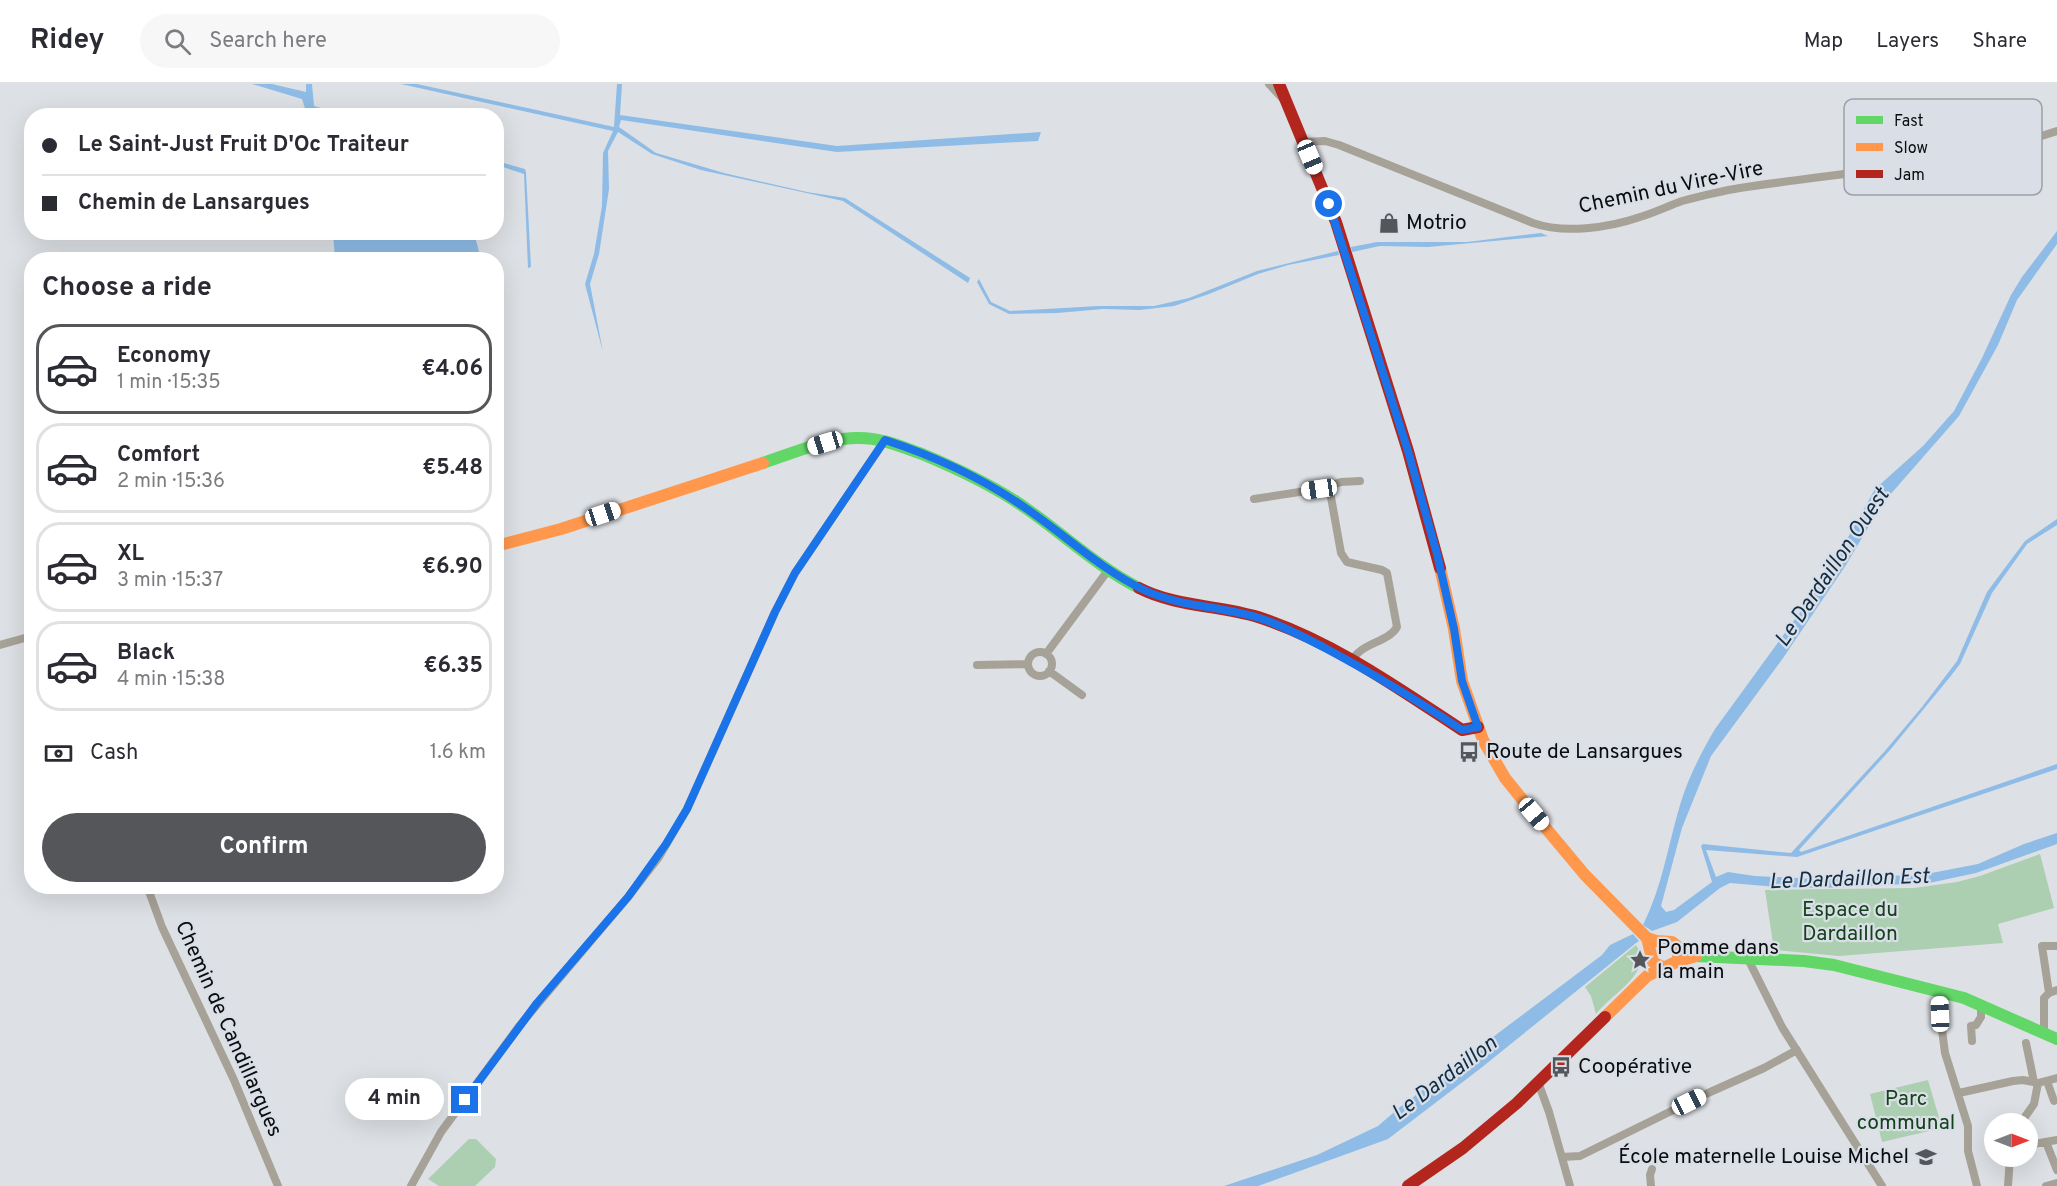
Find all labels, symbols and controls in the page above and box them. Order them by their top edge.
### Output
search box [140,14,560,68]
text: Ridey [30,23,104,59]
icon: search [161,25,194,58]
text: Search here [209,28,327,55]
text: Map [1804,28,1843,55]
text: Layers [1876,28,1939,55]
text: Share [1972,28,2027,55]
legend [1844,99,2042,195]
text: Fast [1894,112,1924,132]
text: Le Saint-Just Fruit D'Oc Traiteur [78,132,409,159]
car [1295,137,1325,177]
text: Slow [1894,139,1928,159]
street label: Chemin du Vire-Vire [1576,155,1766,221]
text: Jam [1894,166,1925,186]
text: Chemin de Lansargues [78,190,310,217]
route start [1315,190,1342,217]
place label: Motrio [1406,210,1467,237]
shop icon: Motrio [1377,211,1401,235]
text: Choose a ride [42,271,212,305]
icon: car [45,342,99,396]
text: Economy [117,343,211,370]
text: €4.06 [422,356,483,383]
text: 1 min · 15:35 [117,370,221,396]
car [805,429,845,457]
icon: car [45,441,99,495]
text: Comfort [117,442,200,469]
text: €5.48 [422,455,483,482]
text: 2 min · 15:36 [117,469,225,495]
car [1300,478,1338,500]
water label: Le Dardaillon Ouest [1770,482,1897,653]
car [583,500,623,528]
icon: car [45,540,99,594]
text: XL [117,541,144,568]
text: €6.90 [422,554,483,581]
text: 3 min · 15:37 [117,568,223,594]
icon: car [45,639,99,693]
text: Black [117,640,175,667]
text: €6.35 [424,653,483,680]
text: 4 min · 15:38 [117,667,225,693]
icon: cash [42,737,75,770]
place label: Route de Lansargues [1486,739,1683,766]
text: Cash [90,740,139,767]
text: 1.6 km [430,740,486,766]
bus stop icon: Route de Lansargues [1457,740,1481,764]
car [1516,794,1552,834]
button: Confirm [42,813,486,882]
water label: Le Dardaillon Est [1769,864,1931,896]
park label: Espace du Dardaillon [1802,897,1898,948]
street label: Chemin de Candillargues [168,917,288,1141]
place label: Pomme dans la main [1657,935,1779,986]
place icon: Pomme dans la main [1628,948,1652,972]
car [1930,996,1950,1032]
water label: Le Dardaillon [1387,1031,1503,1127]
place label: Coopérative [1578,1054,1692,1081]
bus stop icon: Coopérative [1549,1055,1573,1079]
callout: 4 min [345,1079,444,1121]
text: 4 min [368,1086,421,1112]
route end [451,1086,478,1113]
car [1669,1086,1709,1118]
park label: Parc communal [1857,1086,1955,1137]
north arrow [1984,1113,2038,1167]
map controls [1984,1113,2038,1167]
place label: École maternelle Louise Michel [1618,1143,1909,1171]
school or university icon: École maternelle Louise Michel [1914,1145,1938,1169]

